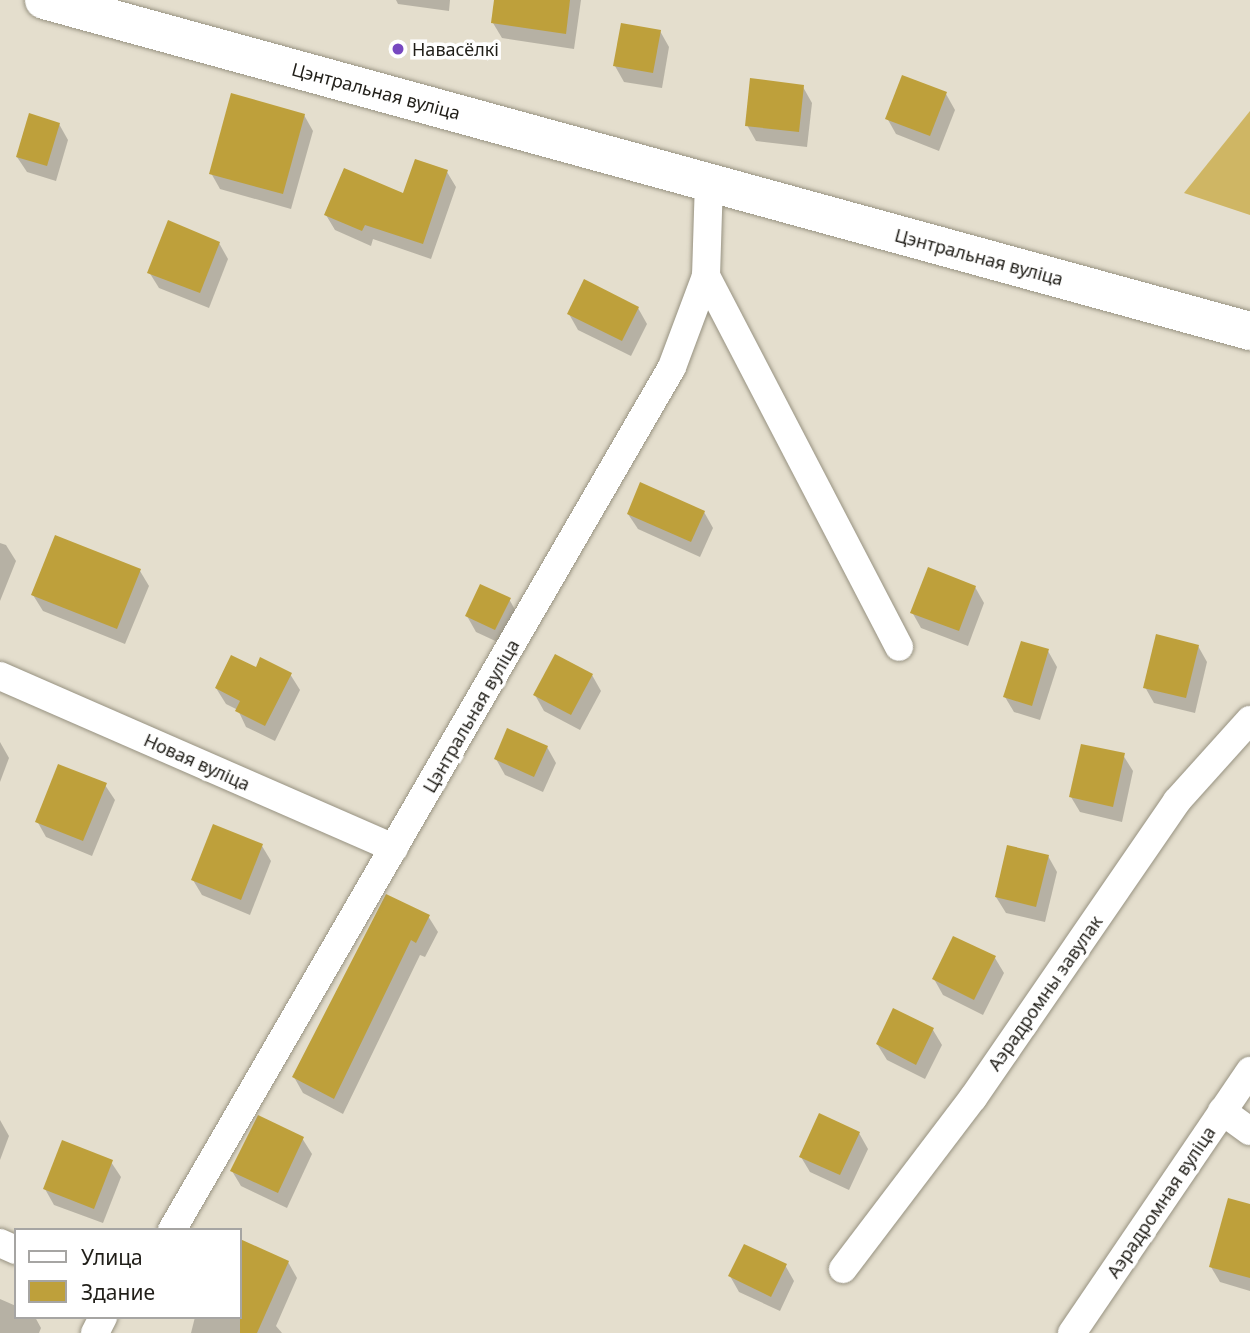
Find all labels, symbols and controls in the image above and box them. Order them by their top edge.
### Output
place label: Навасёлкі [412,38,499,60]
marker: Навасёлкі [390,41,406,57]
street label: Цэнтральная вуліца [289,58,463,124]
street label: Цэнтральная вуліца [892,224,1066,290]
street label: Цэнтральная вуліца [418,635,524,797]
street label: Новая вуліца [141,729,253,795]
street label: Аэрадромны завулак [983,911,1107,1075]
street label: Аэрадромная вуліца [1102,1122,1220,1282]
legend [14,1228,242,1319]
text: Улица [81,1243,143,1271]
text: Здание [81,1278,155,1306]

